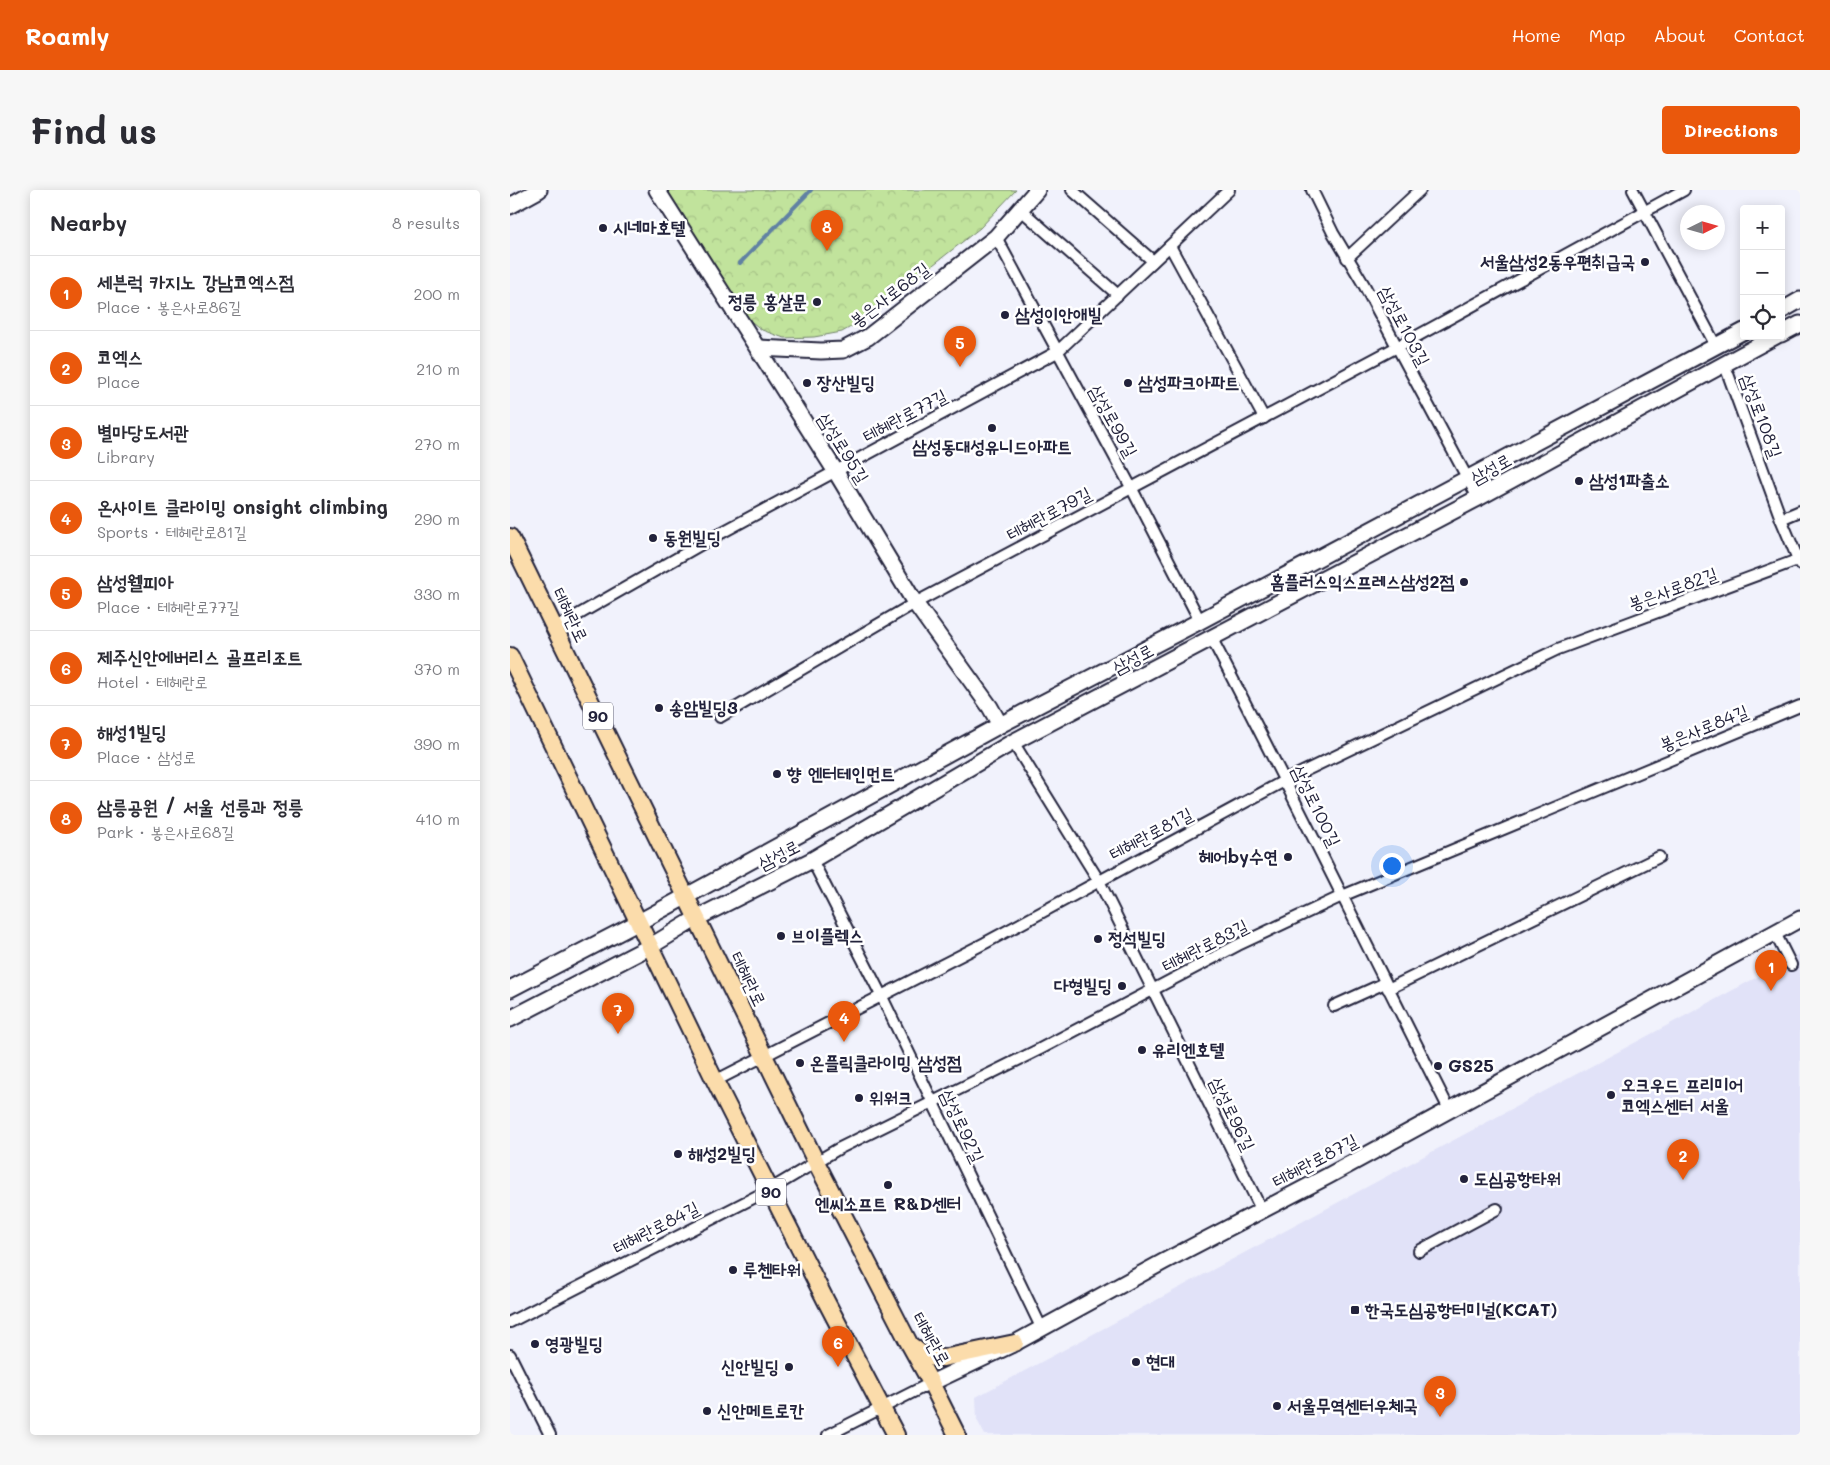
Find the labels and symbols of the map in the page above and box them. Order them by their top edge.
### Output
north arrow [1680,205,1725,250]
pin: 8 [811,210,843,251]
place label: 시네마호텔 [613,215,686,239]
marker: 시네마호텔 [597,222,609,234]
place label: 서울삼성2동우편취급국 [1480,249,1635,273]
street label: 봉은사로68길 [845,256,935,332]
marker: 서울삼성2동우편취급국 [1639,256,1651,268]
street label: 삼성로103길 [1374,281,1436,370]
place label: 정릉 홍살문 [728,289,807,313]
marker: 정릉 홍살문 [811,296,823,308]
place label: 삼성이안애빌 [1015,302,1102,326]
marker: 삼성이안애빌 [999,309,1011,321]
pin: 5 [944,326,976,367]
place label: 장산빌딩 [816,370,875,394]
place label: 삼성파크아파트 [1138,370,1239,394]
street label: 삼성로108길 [1736,370,1788,462]
marker: 장산빌딩 [801,377,813,389]
marker: 삼성파크아파트 [1122,377,1134,389]
street label: 삼성로99길 [1084,380,1144,461]
street label: 테헤란로77길 [858,383,951,447]
street label: 삼성로95길 [813,408,875,488]
marker: 삼성동대성유니드아파트 [986,422,998,434]
place label: 삼성동대성유니드아파트 [912,434,1072,458]
street label: 삼성로 [1466,447,1515,489]
place label: 삼성1파출소 [1589,468,1669,492]
marker: 삼성1파출소 [1573,475,1585,487]
street label: 테헤란로79길 [1002,480,1096,546]
place label: 동원빌딩 [663,525,721,549]
marker: 동원빌딩 [647,532,659,544]
street label: 봉은사로82길 [1625,561,1721,615]
place label: 홈플러스익스프레스삼성2점 [1270,569,1455,593]
marker: 홈플러스익스프레스삼성2점 [1458,576,1470,588]
street label: 테헤란로 [547,583,594,646]
street label: 삼성로 [1108,637,1157,679]
place label: 송암빌딩3 [669,695,738,719]
street label: 봉은사로84길 [1656,698,1752,756]
road number: 90 [583,702,613,730]
marker: 송암빌딩3 [653,702,665,714]
place label: 향 엔터테인먼트 [786,761,895,785]
street label: 삼성로100길 [1287,761,1347,851]
marker: 향 엔터테인먼트 [771,768,783,780]
street label: 테헤란로81길 [1105,801,1197,865]
street label: 삼성로 [754,834,803,875]
place label: 헤어by수연 [1199,844,1278,868]
marker: 헤어by수연 [1282,851,1294,863]
your location [1379,853,1405,879]
street label: 테헤란로83길 [1157,913,1252,977]
place label: 브이플렉스 [791,923,863,947]
place label: 정석빌딩 [1108,926,1166,950]
marker: 브이플렉스 [775,930,787,942]
marker: 정석빌딩 [1092,933,1104,945]
street label: 테헤란로 [725,947,772,1010]
pin: 1 [1755,950,1787,991]
place label: 다형빌딩 [1054,973,1112,997]
marker: 다형빌딩 [1116,980,1128,992]
pin: 7 [602,993,634,1034]
pin: 4 [828,1001,860,1042]
place label: 유리엔호텔 [1152,1037,1225,1061]
marker: 유리엔호텔 [1136,1044,1148,1056]
place label: 온플릭클라이밍 삼성점 [810,1050,962,1074]
place label: GS25 [1448,1053,1494,1077]
marker: 온플릭클라이밍 삼성점 [794,1057,806,1069]
marker: GS25 [1432,1060,1444,1072]
place label: 오크우드 프리미어 코엑스센터 서울 [1621,1072,1743,1117]
street label: 삼성로96길 [1205,1073,1261,1155]
place label: 위워크 [869,1085,912,1109]
street label: 삼성로92길 [935,1085,991,1167]
marker: 오크우드 프리미어 코엑스센터 서울 [1605,1089,1617,1101]
marker: 위워크 [853,1092,865,1104]
street label: 테헤란로87길 [1268,1127,1362,1193]
pin: 2 [1667,1139,1699,1180]
place label: 해성2빌딩 [688,1141,756,1165]
marker: 해성2빌딩 [672,1148,684,1160]
place label: 도심공항타워 [1474,1166,1561,1190]
marker: 도심공항타워 [1458,1173,1470,1185]
road number: 90 [756,1179,786,1206]
marker: 엔씨소프트 R&D센터 [882,1179,894,1191]
place label: 엔씨소프트 R&D센터 [815,1191,961,1215]
street label: 테헤란로84길 [608,1195,703,1259]
place label: 루첸타워 [743,1257,801,1281]
marker: 루첸타워 [727,1264,739,1276]
place label: 한국도심공항터미널(KCAT) [1364,1297,1557,1321]
marker: 한국도심공항터미널(KCAT) [1349,1304,1361,1316]
street label: 테헤란로 [907,1307,956,1370]
pin: 6 [822,1326,854,1367]
place label: 영광빌딩 [545,1331,603,1355]
marker: 영광빌딩 [529,1338,541,1350]
place label: 현대 [1146,1349,1175,1373]
place label: 신안빌딩 [721,1354,779,1378]
marker: 현대 [1130,1356,1142,1368]
marker: 신안빌딩 [783,1361,795,1373]
pin: 3 [1424,1376,1456,1417]
place label: 서울무역센터우체국 [1287,1393,1417,1417]
place label: 신안메트로칸 [717,1398,804,1422]
marker: 서울무역센터우체국 [1271,1400,1283,1412]
marker: 신안메트로칸 [701,1405,713,1417]

